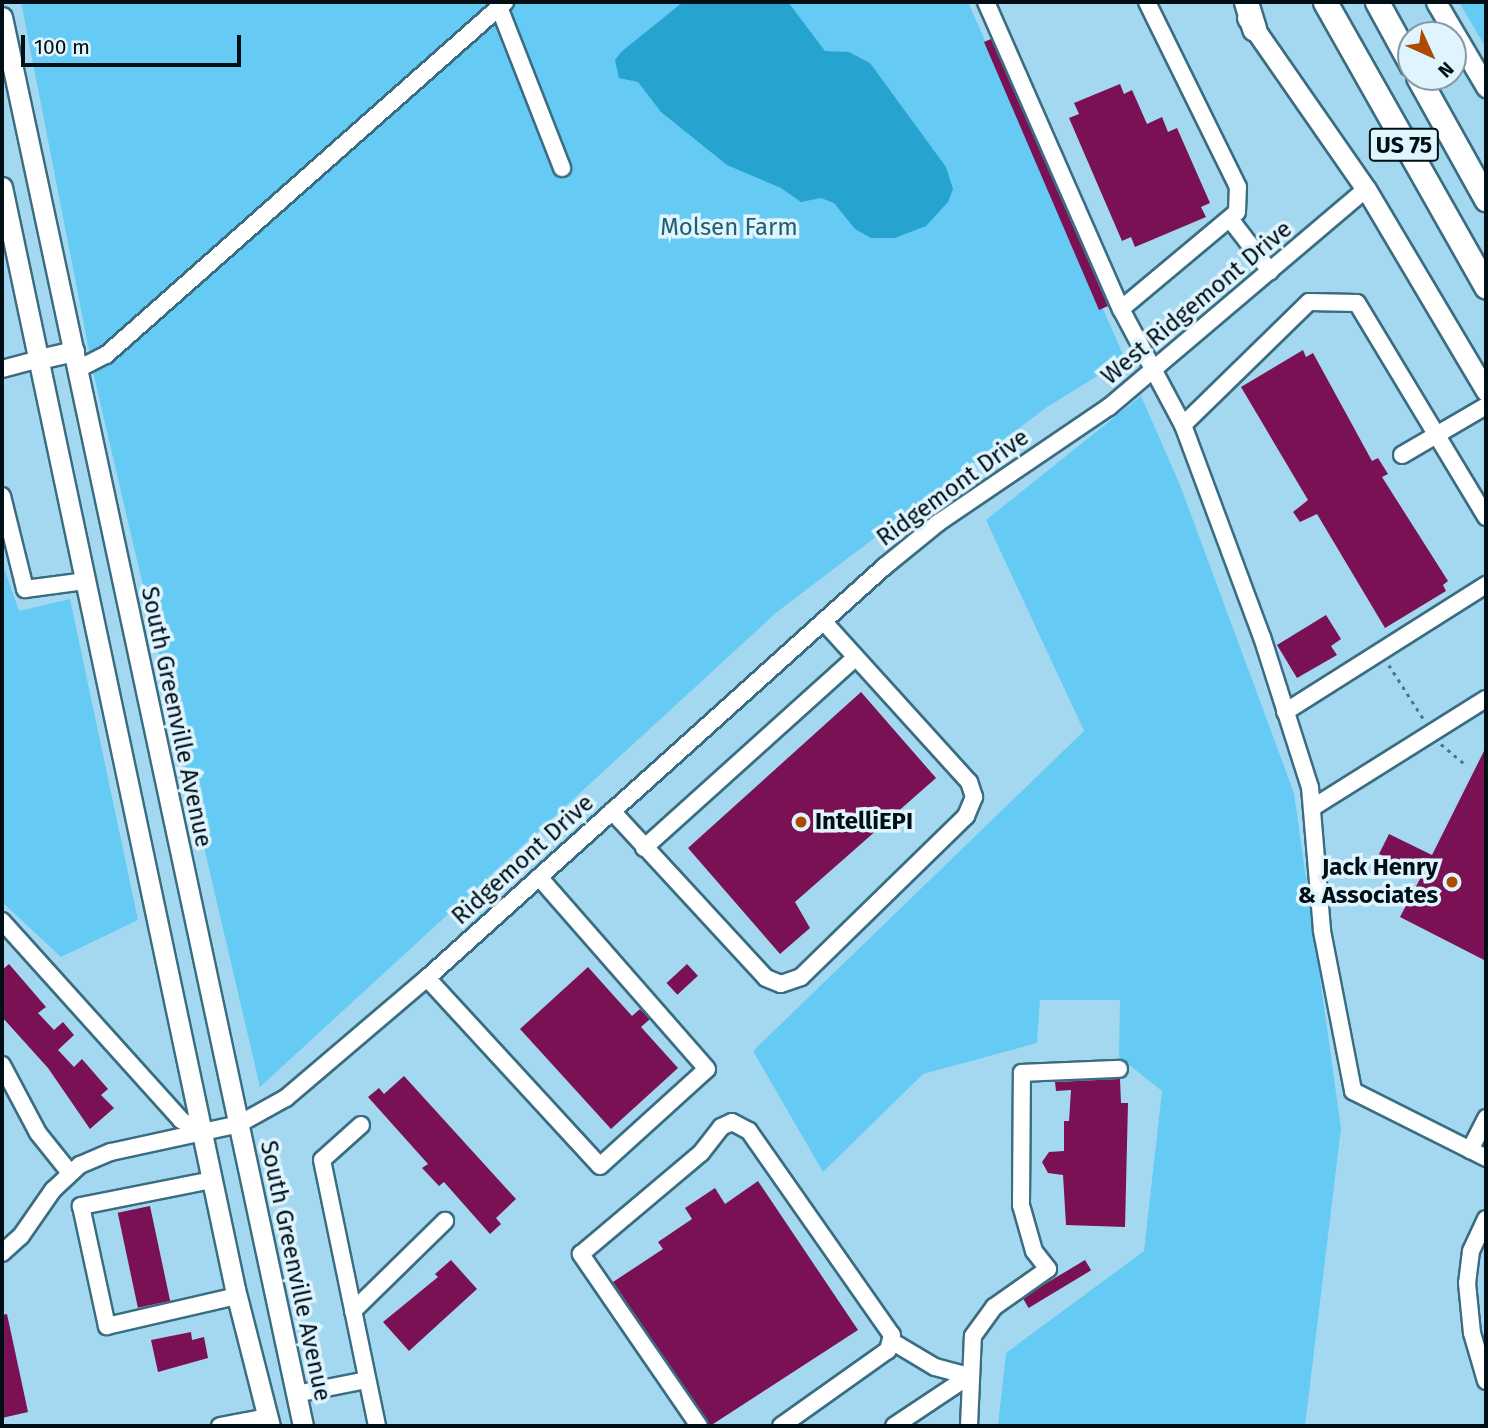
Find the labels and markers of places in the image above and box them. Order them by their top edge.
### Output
place label: IntelliEPI [815,808,913,836]
marker: IntelliEPI [793,814,809,830]
place label: Jack Henry & Associates [1298,854,1438,910]
marker: Jack Henry & Associates [1444,874,1460,890]

